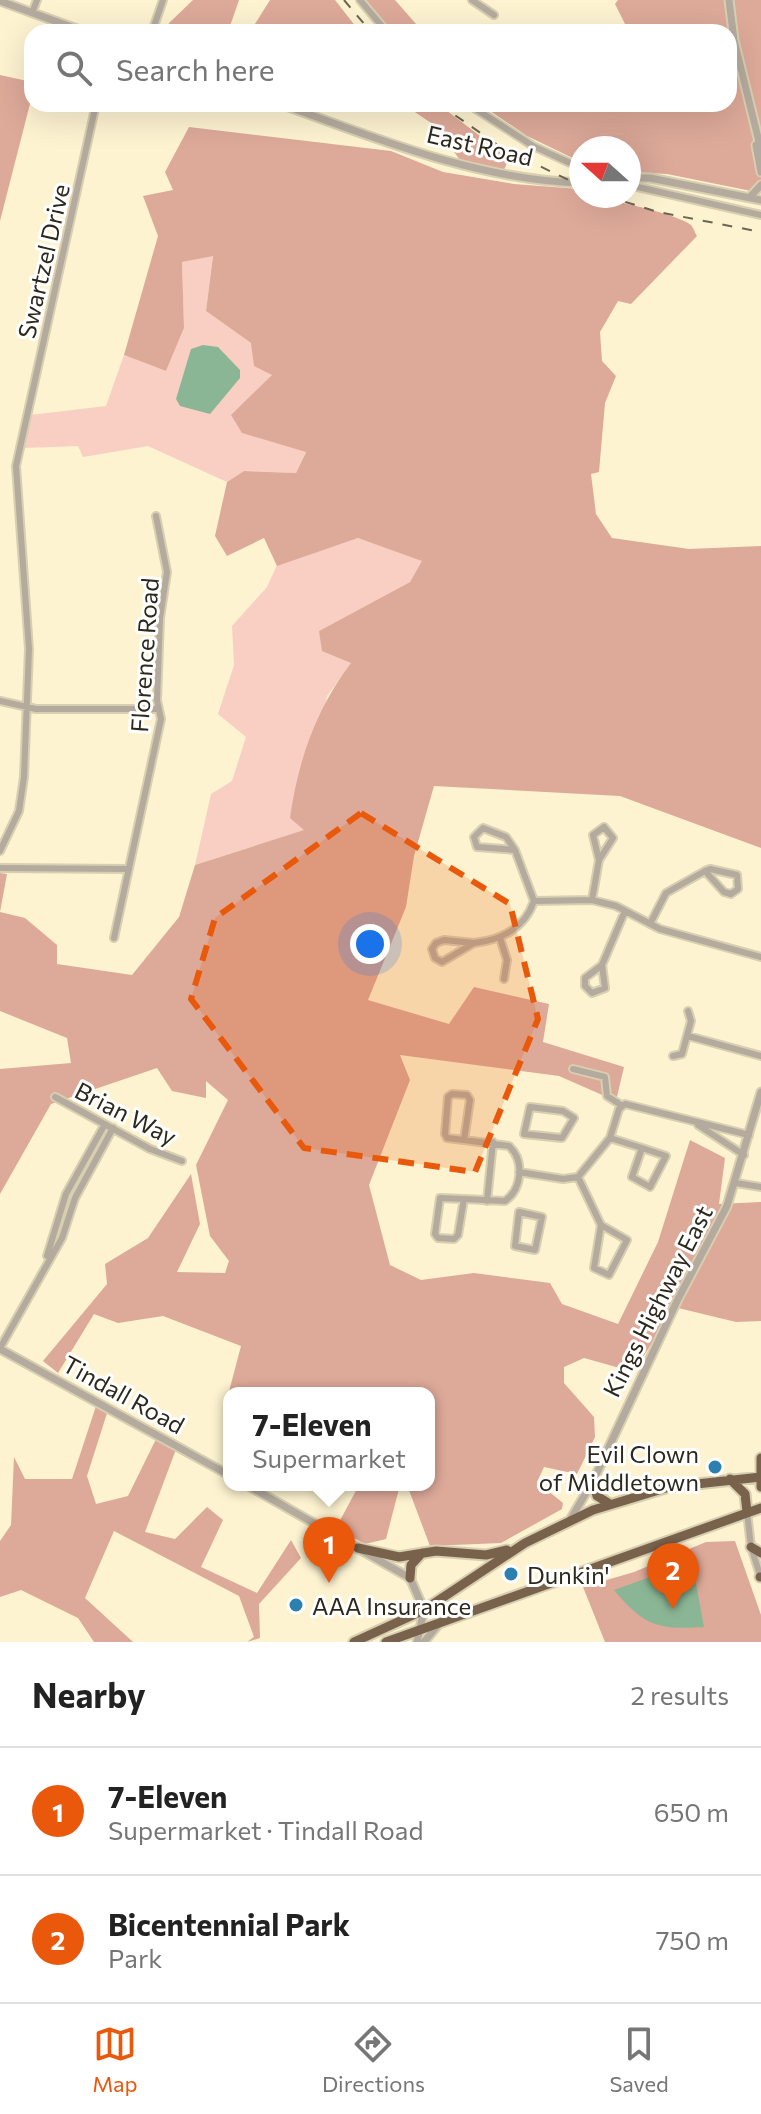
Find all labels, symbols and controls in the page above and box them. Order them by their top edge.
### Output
search box [24,24,737,112]
icon: search [52,46,96,90]
text: Search here [116,50,275,87]
street label: East Road [424,119,536,171]
north arrow [569,136,641,208]
street label: Swartzel Drive [11,181,75,341]
street label: Florence Road [124,577,164,733]
your location [350,924,390,964]
street label: Brian Way [70,1075,182,1151]
street label: Kings Highway East [596,1200,718,1402]
street label: Tindall Road [58,1349,190,1439]
popup [223,1387,435,1491]
text: 7-Eleven [252,1405,372,1442]
place label: Evil Clown of Middletown [539,1439,699,1496]
text: Supermarket [252,1442,406,1473]
marker: Evil Clown of Middletown [706,1458,724,1476]
pin: 1 [303,1517,355,1583]
pin: 2 [647,1543,699,1609]
place label: Dunkin' [527,1560,610,1589]
marker: Dunkin' [502,1565,520,1583]
place label: AAA Insurance [312,1591,471,1620]
marker: AAA Insurance [287,1596,305,1614]
text: Nearby [32,1673,146,1715]
text: 2 results [631,1679,729,1710]
text: 7-Eleven [108,1777,227,1814]
text: 1 [52,1796,64,1827]
text: 650 m [654,1796,729,1827]
text: Supermarket · Tindall Road [108,1814,423,1845]
text: Bicentennial Park [108,1905,350,1942]
text: 2 [51,1924,65,1955]
text: 750 m [656,1924,729,1955]
text: Park [108,1942,162,1973]
tab: Map [92,2022,138,2097]
tab: Directions [322,2022,425,2097]
tab: Saved [609,2022,669,2097]

